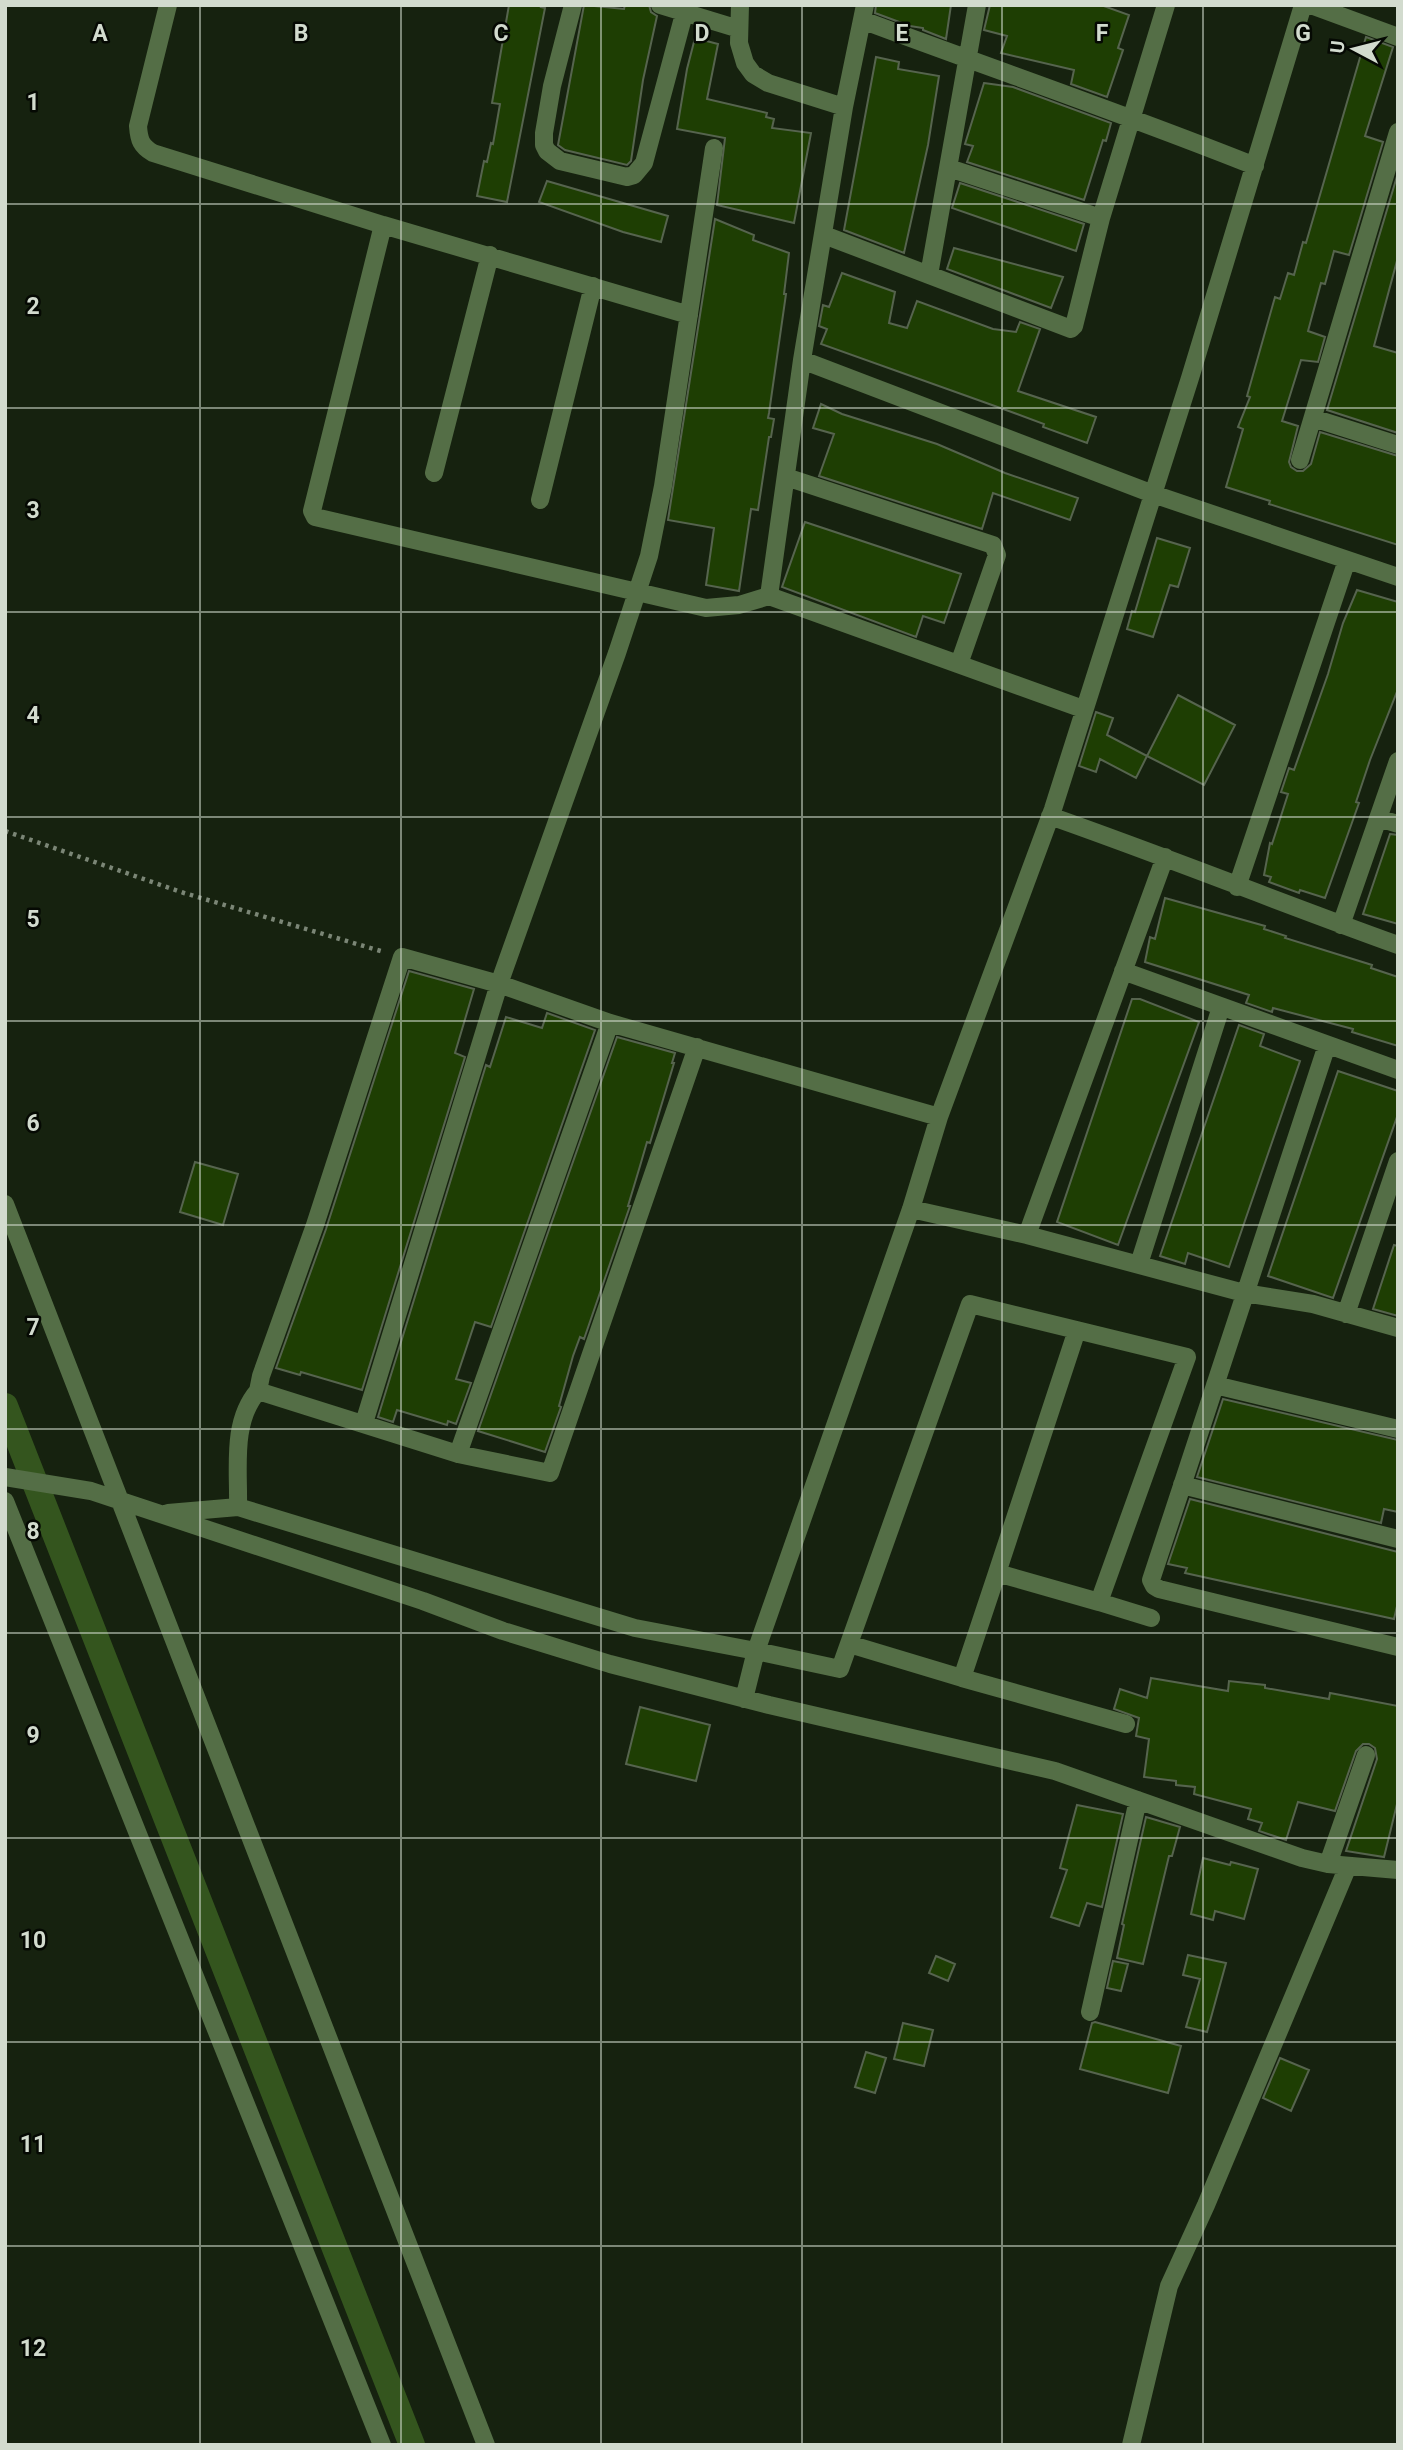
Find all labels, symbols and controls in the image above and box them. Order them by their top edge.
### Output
north arrow [1319,14,1389,84]
text: A [92,20,108,47]
text: B [294,20,308,47]
text: C [493,20,509,47]
text: D [695,20,709,47]
text: E [896,20,909,47]
text: F [1096,20,1109,47]
text: G [1295,20,1311,47]
text: U [1325,39,1350,55]
text: 1 [26,89,40,116]
text: 2 [26,293,40,320]
text: 3 [26,497,40,524]
text: 4 [26,702,40,729]
text: 5 [26,906,40,933]
text: 6 [26,1110,40,1137]
text: 7 [26,1314,40,1341]
text: 8 [26,1518,40,1545]
text: 9 [26,1722,40,1749]
text: 10 [20,1927,46,1954]
text: 11 [20,2131,46,2158]
text: 12 [20,2335,46,2362]

